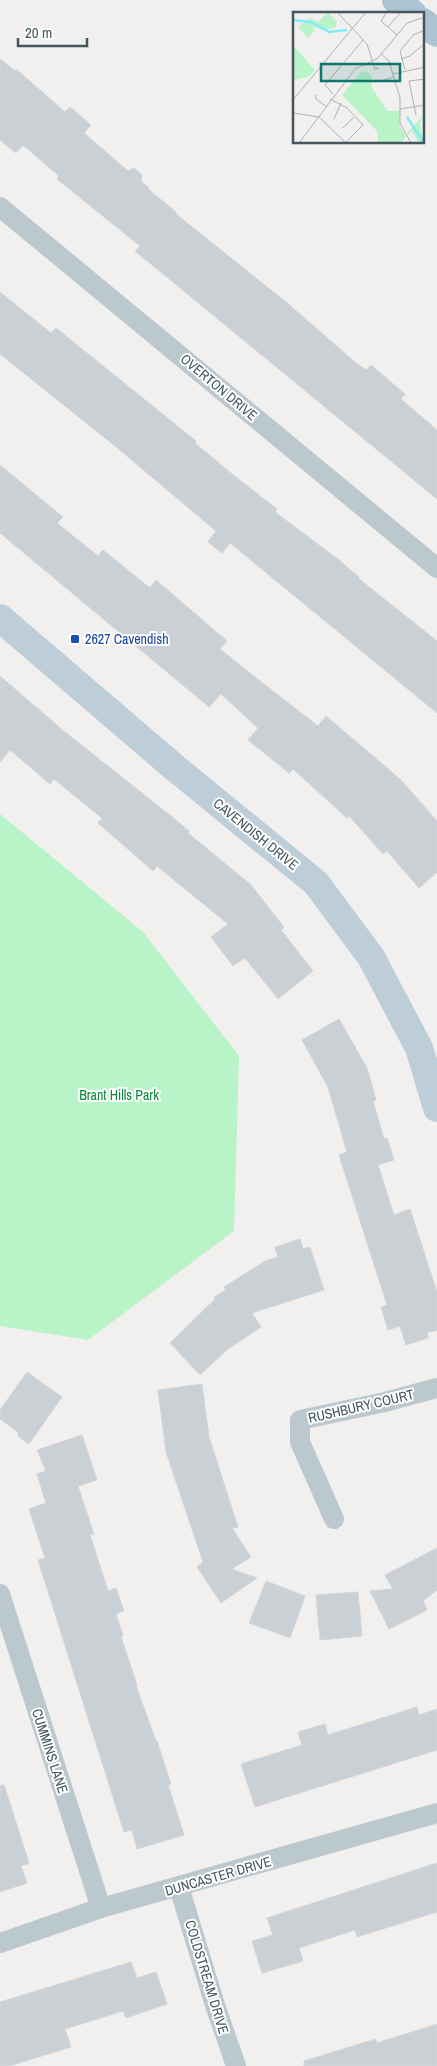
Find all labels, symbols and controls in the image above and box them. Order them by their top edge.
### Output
inset map [293,12,424,144]
scale bar [18,15,86,47]
text: 20 m [25,22,52,43]
street label: OVERTON DRIVE [177,350,261,424]
place label: 2627 Cavendish [85,630,169,648]
marker: 2627 Cavendish [69,633,81,645]
street label: CAVENDISH DRIVE [210,794,302,874]
park label: Brant Hills Park [79,1086,159,1104]
street label: RUSHBURY COURT [306,1385,416,1427]
street label: CUMMINS LANE [28,1706,72,1796]
street label: DUNCASTER DRIVE [163,1852,273,1900]
street label: COLDSTREAM DRIVE [181,1918,233,2036]

